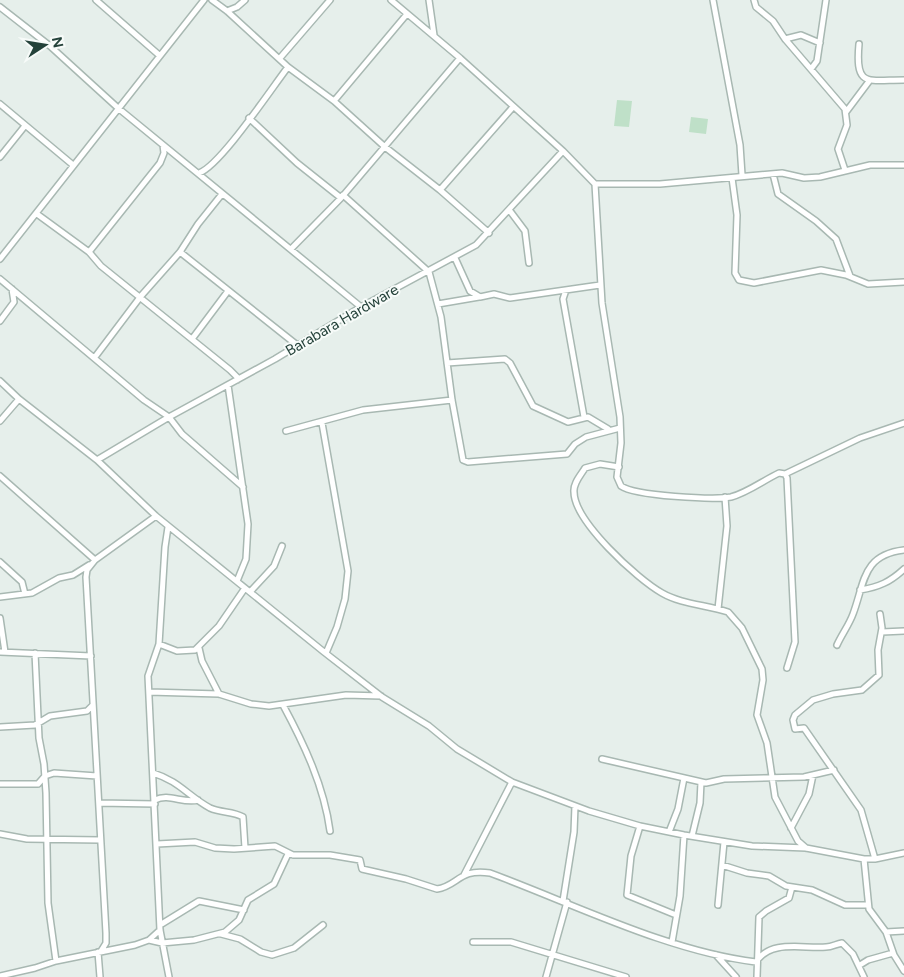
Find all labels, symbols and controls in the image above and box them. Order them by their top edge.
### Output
north arrow [20,20,70,70]
text: N [48,35,67,49]
street label: Barabara Hardware [282,280,402,360]

